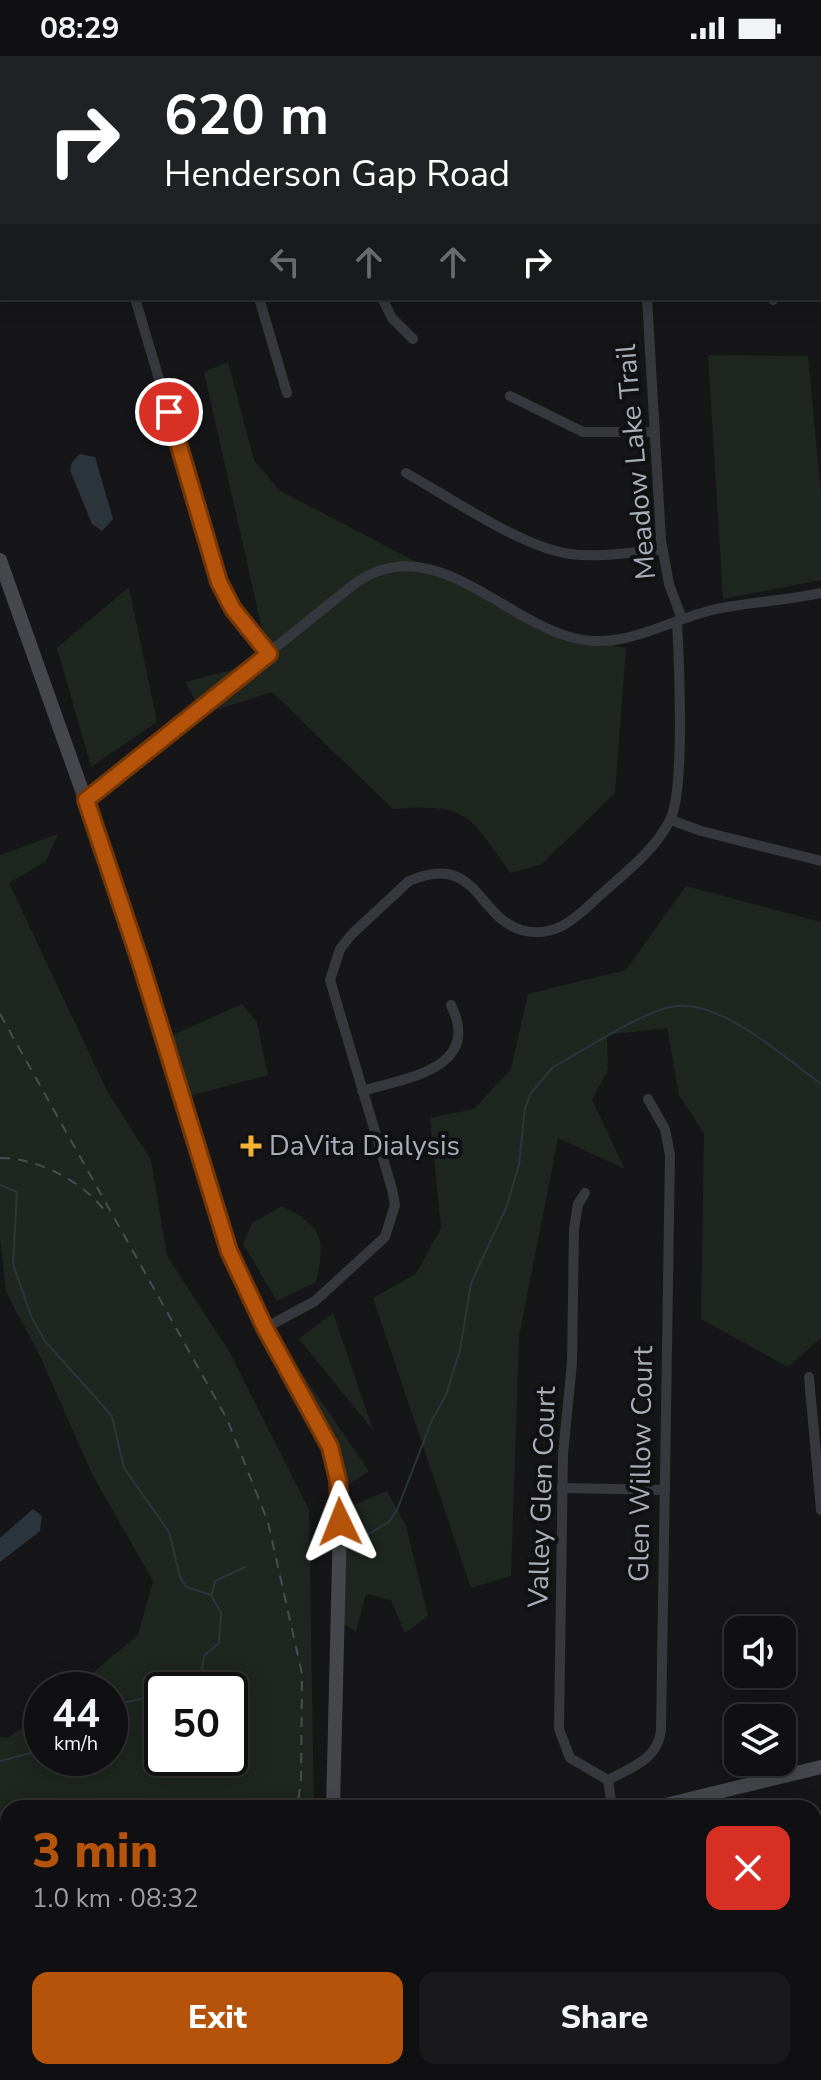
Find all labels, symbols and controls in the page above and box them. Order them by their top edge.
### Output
text: 08:29 [40,8,119,49]
text: 620 m [164,77,329,154]
icon: right [32,88,136,192]
text: Henderson Gap Road [164,150,510,199]
icon: left [263,240,307,284]
icon: ahead [347,240,391,284]
icon: ahead [431,240,475,284]
icon: right [515,240,559,284]
street label: Meadow Lake Trail [607,342,665,581]
pin [135,378,203,446]
icon: arrive [147,390,191,434]
place label: DaVita Dialysis [269,1127,460,1165]
marker: DaVita Dialysis [240,1135,262,1157]
street label: Glen Willow Court [620,1345,662,1582]
street label: Valley Glen Court [519,1385,565,1609]
position arrow [298,1480,382,1564]
map controls [724,1616,796,1776]
button: sound [724,1616,796,1688]
speed limit sign: 50 [144,1672,248,1776]
text: 44 [52,1687,100,1741]
button: layers [724,1704,796,1776]
text: km/h [54,1730,98,1757]
text: 3 min [32,1818,158,1884]
button: close [706,1826,790,1910]
text: 1.0 km · 08:32 [32,1881,199,1916]
button: Exit [32,1972,403,2064]
button: Share [419,1972,790,2064]

